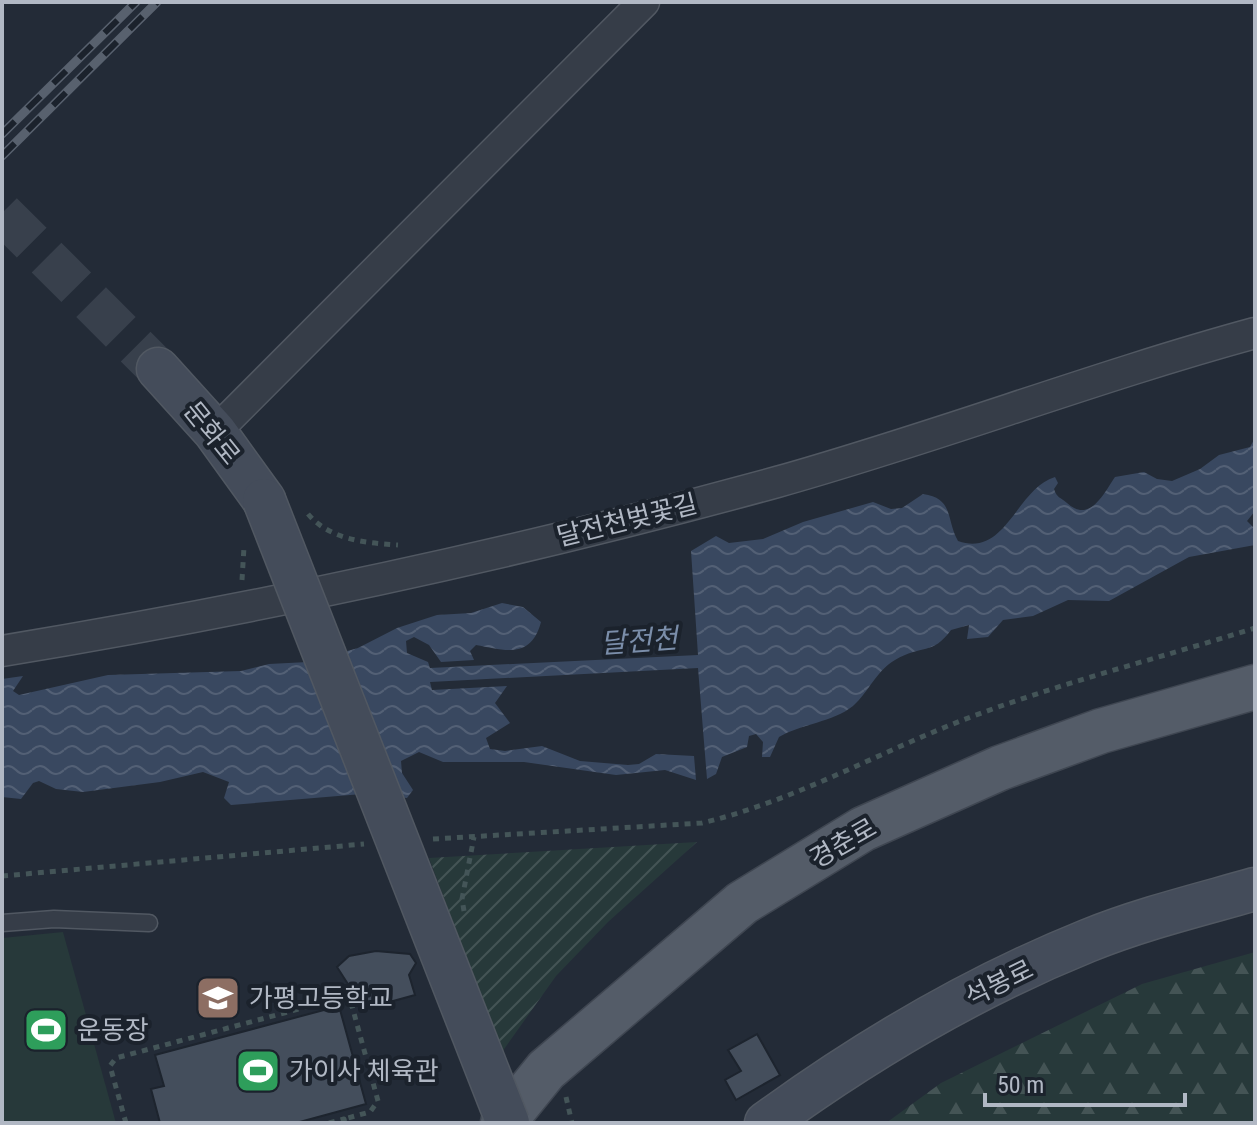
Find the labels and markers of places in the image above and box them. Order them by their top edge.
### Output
school or university icon: 가평고등학교 [194,974,242,1022]
place label: 가평고등학교 [249,983,393,1013]
sports icon: 운동장 [22,1006,70,1054]
place label: 운동장 [77,1015,149,1045]
sports icon: 가이사 체육관 [234,1047,282,1095]
place label: 가이사 체육관 [289,1056,439,1086]

